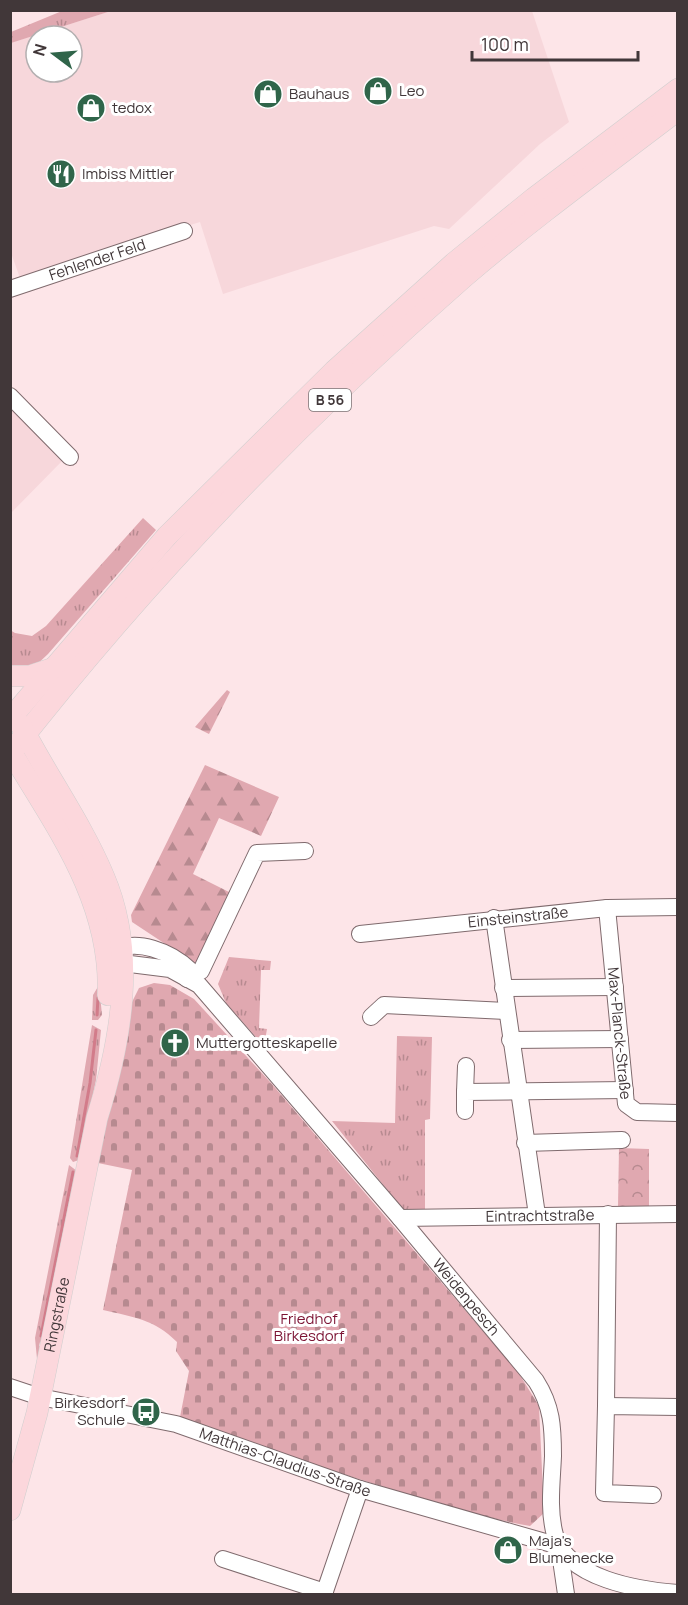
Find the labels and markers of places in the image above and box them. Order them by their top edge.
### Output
shop icon: Leo [362,75,394,107]
shop icon: Bauhaus [252,78,284,110]
place label: Leo [399,80,424,101]
place label: Bauhaus [289,83,350,104]
shop icon: tedox [75,92,107,124]
place label: tedox [112,97,152,118]
restaurant icon: Imbiss Mittler [45,158,77,190]
place label: Imbiss Mittler [82,163,175,184]
church icon: Muttergotteskapelle [159,1027,191,1059]
place label: Muttergotteskapelle [196,1032,337,1053]
place label: Birkesdorf Schule [54,1392,126,1430]
bus stop icon: Birkesdorf Schule [130,1396,162,1428]
place label: Maja's Blumenecke [529,1530,614,1568]
shop icon: Maja's Blumenecke [492,1534,524,1566]

